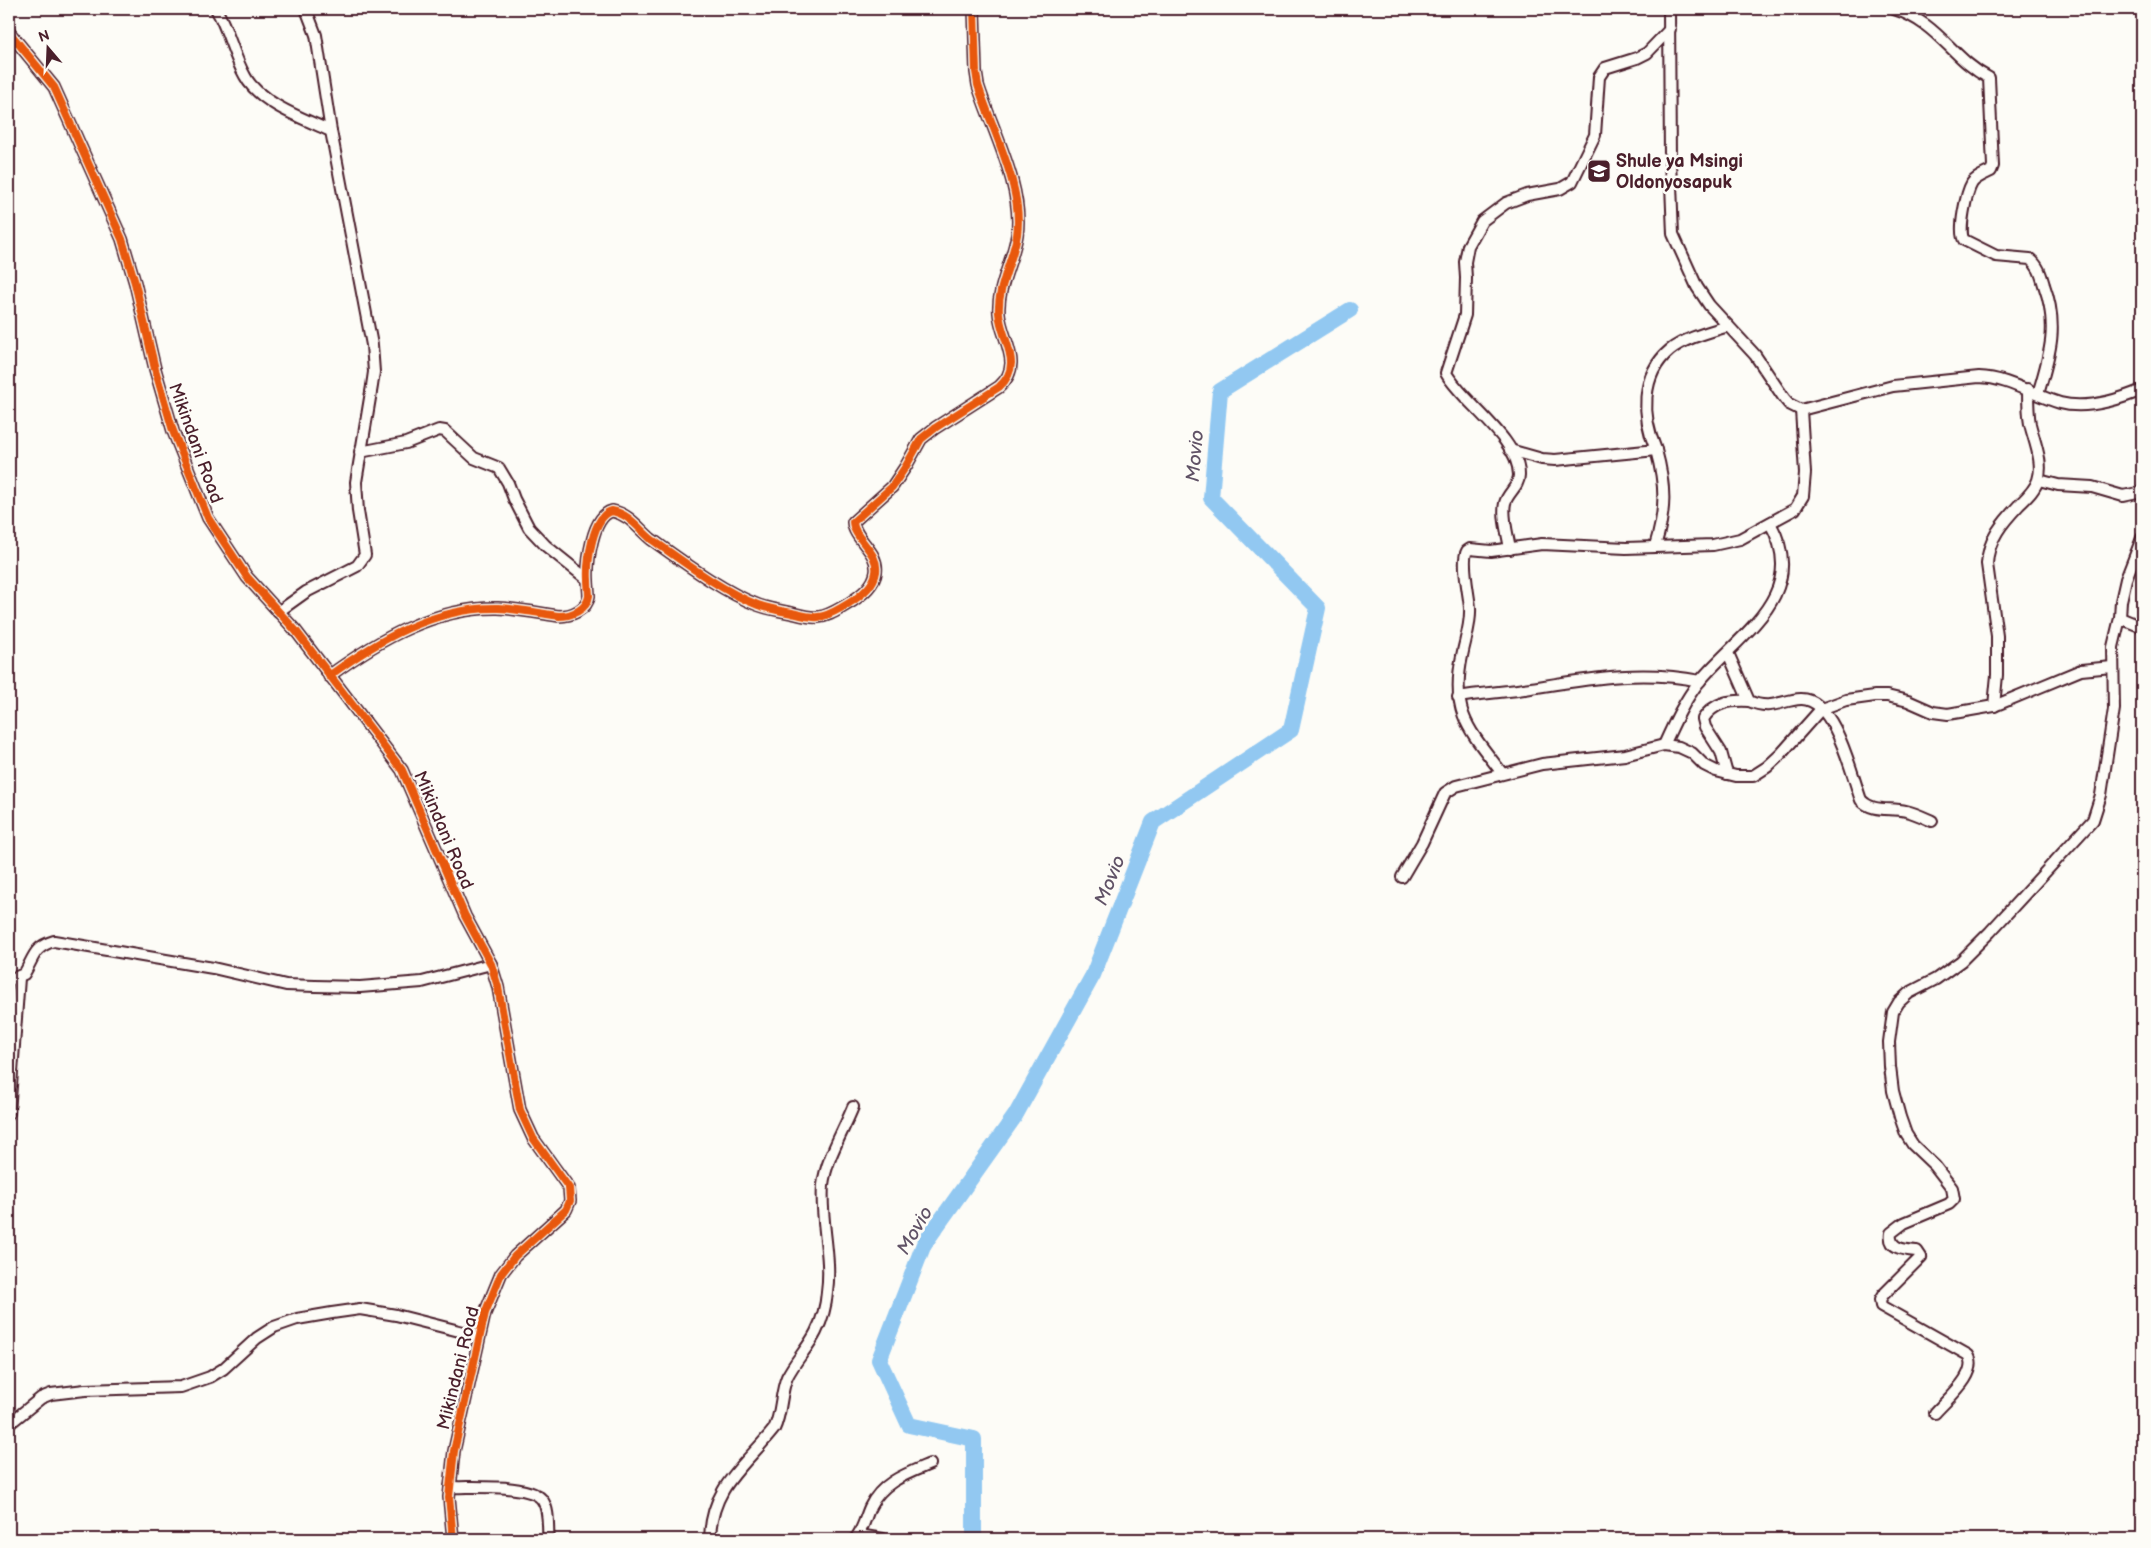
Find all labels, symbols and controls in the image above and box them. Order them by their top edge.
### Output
north arrow [22,22,72,72]
text: N [36,26,52,46]
place label: Shule ya Msingi Oldonyosapuk [1616,151,1743,193]
school or university icon: Shule ya Msingi Oldonyosapuk [1586,158,1612,184]
street label: Mikindani Road [164,380,227,506]
water label: Movio [1182,429,1209,483]
street label: Mikindani Road [409,768,478,892]
water label: Movio [1090,852,1131,909]
water label: Movio [892,1203,938,1259]
street label: Mikindani Road [433,1304,484,1432]

